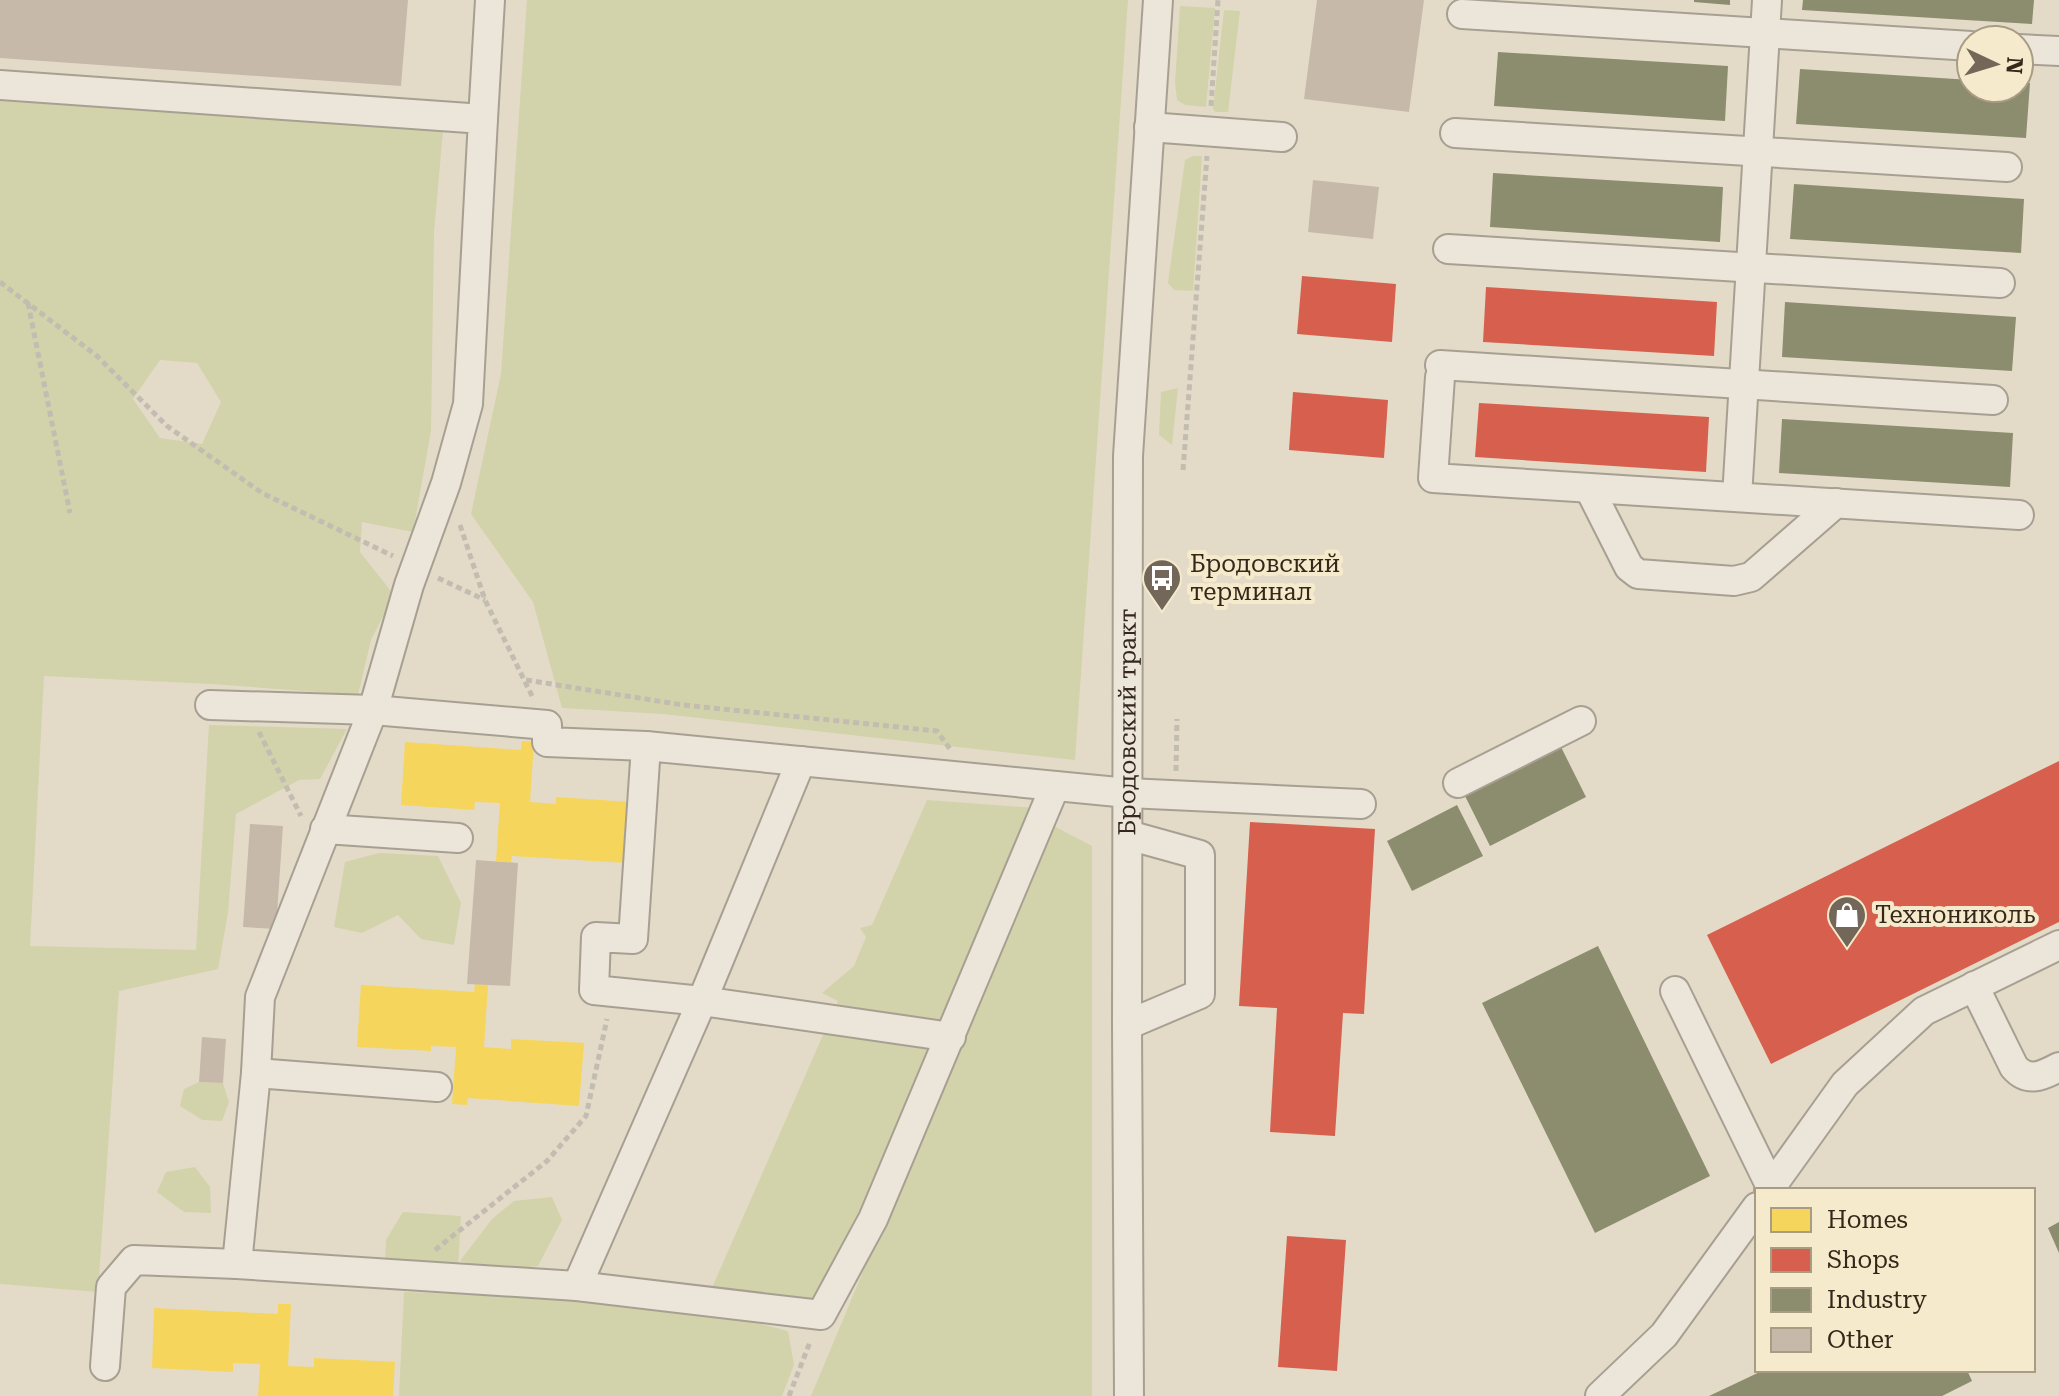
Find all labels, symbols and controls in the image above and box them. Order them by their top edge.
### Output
north arrow [1955,24,2035,104]
text: N [2001,56,2028,75]
place label: Бродовский терминал [1190,550,1340,606]
bus stop icon: Бродовский терминал [1141,557,1183,612]
street label: Бродовский тракт [1113,609,1142,835]
shop icon: Технониколь [1826,894,1868,949]
place label: Технониколь [1875,901,2036,929]
legend [1755,1188,2035,1372]
text: Homes [1827,1206,1908,1234]
text: Shops [1827,1246,1899,1274]
text: Industry [1827,1286,1928,1314]
text: Other [1827,1326,1894,1354]

